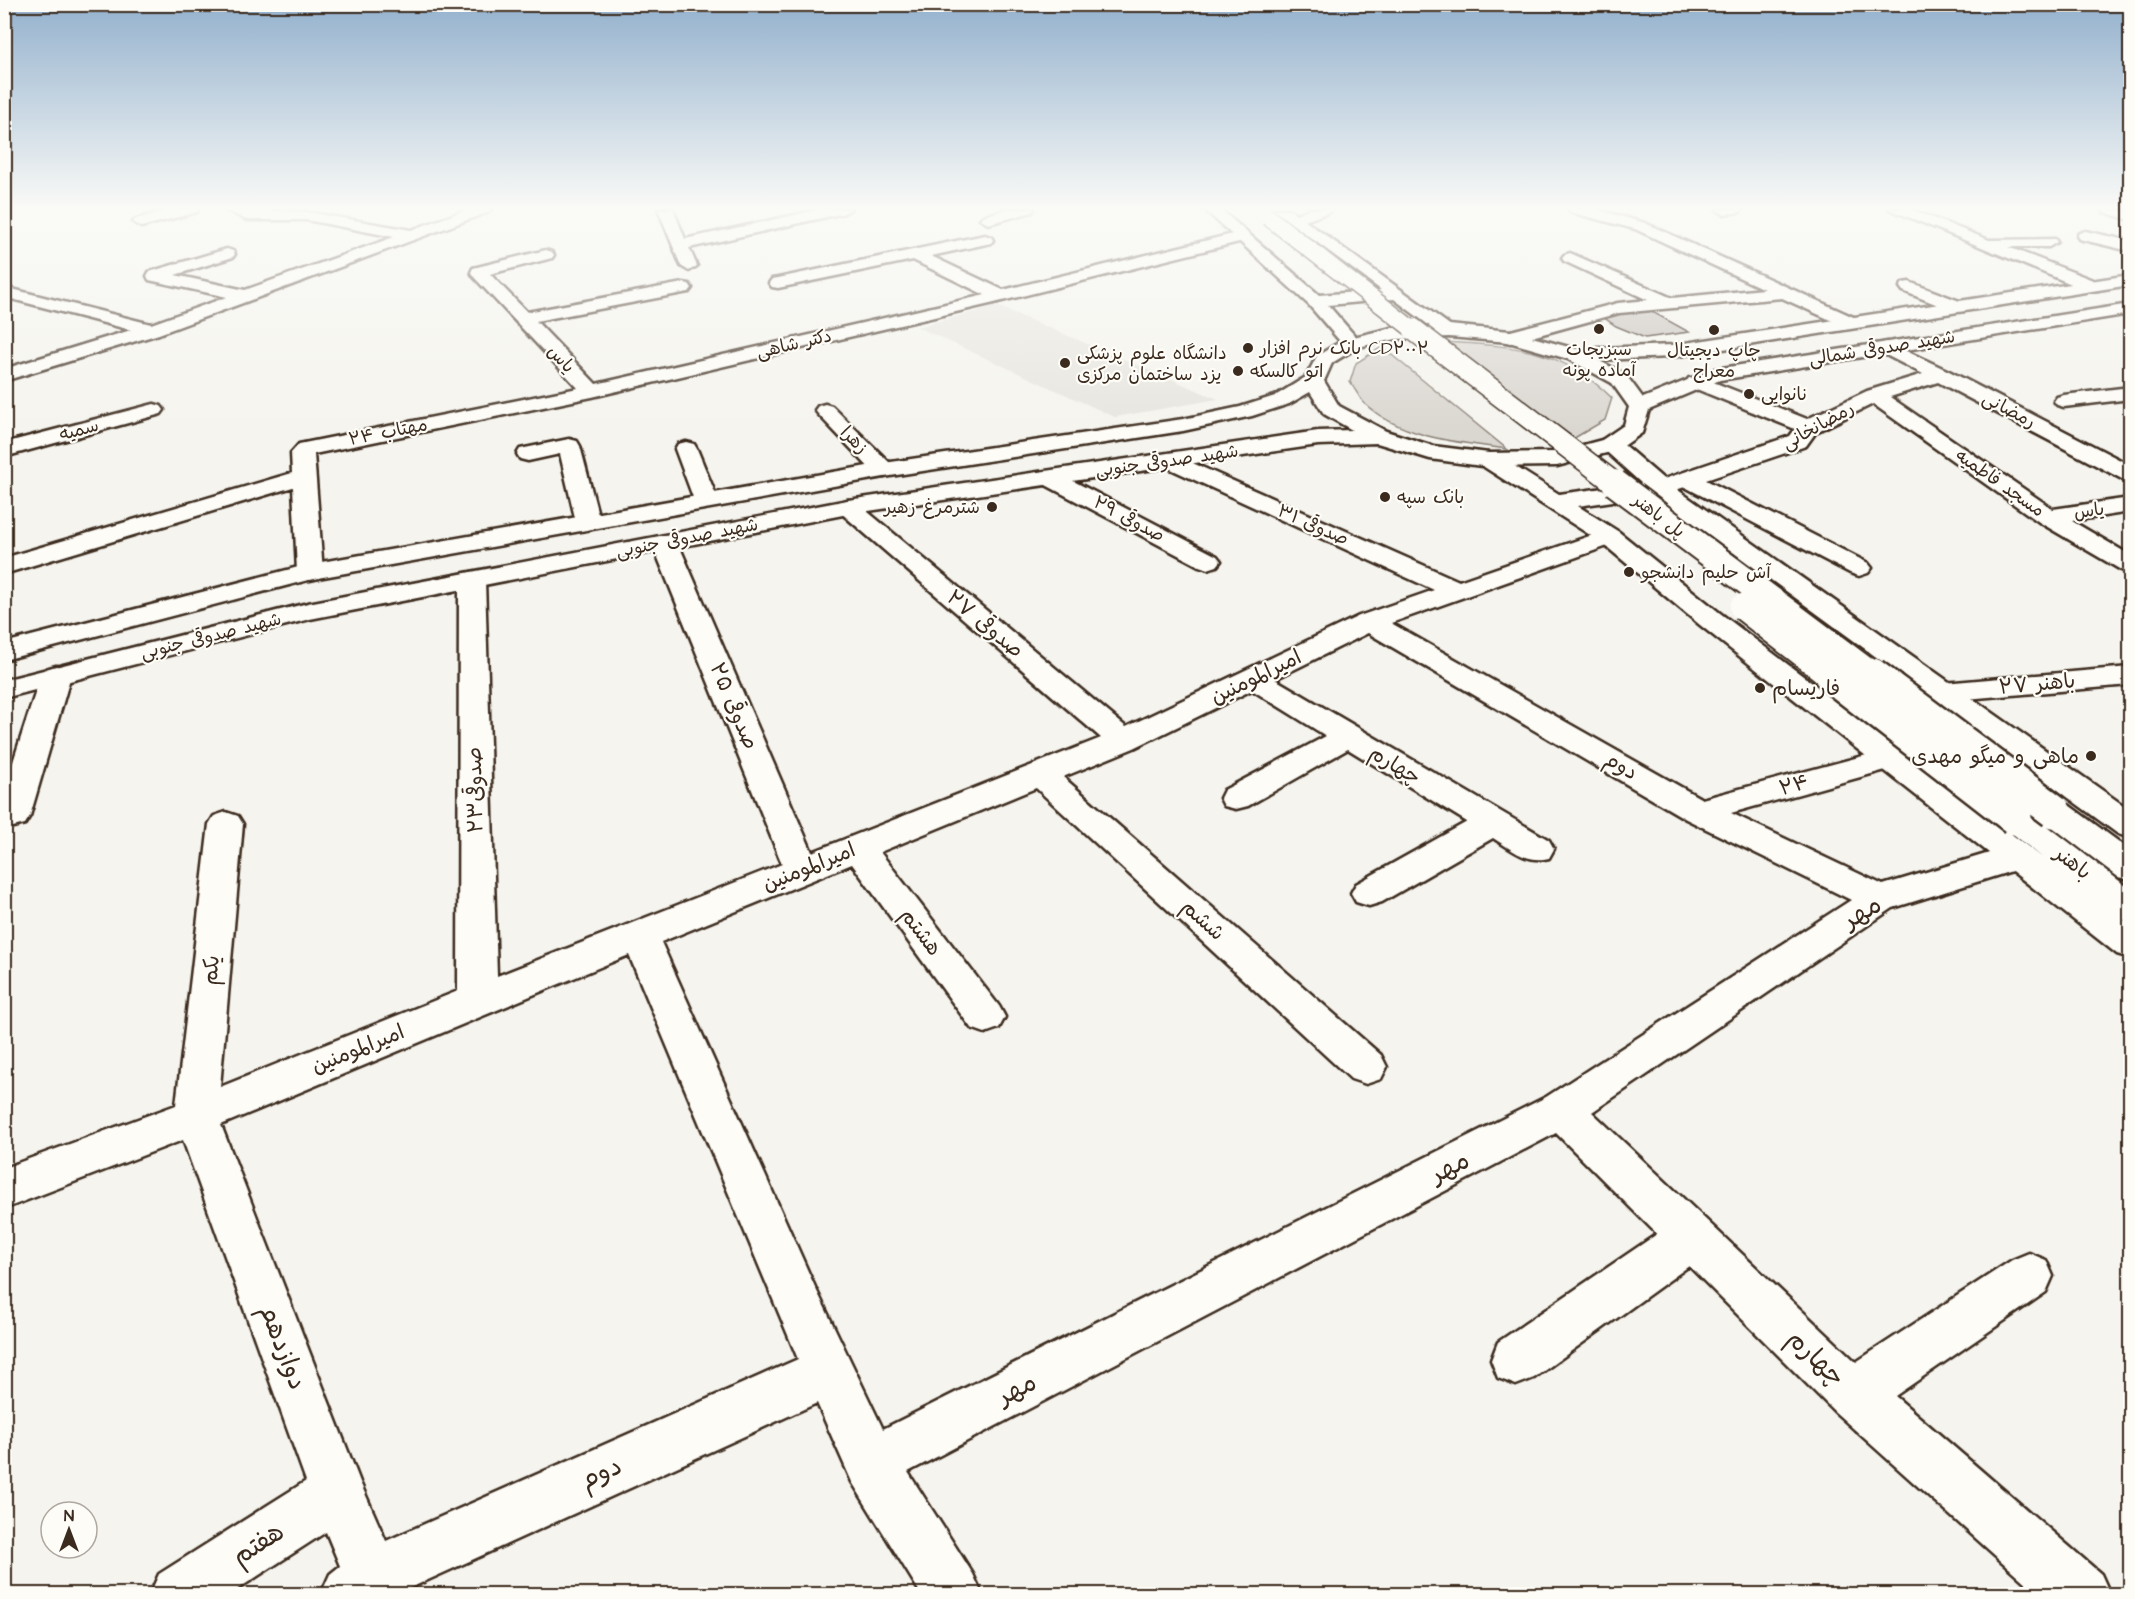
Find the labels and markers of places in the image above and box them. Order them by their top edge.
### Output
marker: سبزیجات آماده پونه [1592,322,1606,336]
marker: چاپ دیجیتال معراج [1707,323,1721,337]
place label: بانک نرم افزار CD۲۰۰۲ [1258,336,1429,362]
place label: سبزیجات آماده پونه [1562,337,1637,383]
place label: چاپ دیجیتال معراج [1667,338,1761,384]
place label: دانشگاه علوم پزشکی یزد ساختمان مرکزی [1077,341,1227,387]
marker: بانک نرم افزار CD۲۰۰۲ [1241,341,1255,355]
marker: دانشگاه علوم پزشکی یزد ساختمان مرکزی [1058,356,1072,370]
place label: اتو کالسکه [1250,359,1323,384]
marker: اتو کالسکه [1231,364,1245,378]
place label: نانوایی [1761,382,1808,407]
marker: نانوایی [1742,387,1756,401]
place label: بانک سپه [1397,485,1464,510]
marker: بانک سپه [1378,490,1392,504]
place label: شترمرغ زهیر [882,495,980,520]
marker: شترمرغ زهیر [985,500,999,514]
place label: آش حلیم دانشجو [1640,560,1772,586]
marker: آش حلیم دانشجو [1622,565,1636,579]
place label: فاریسام [1772,674,1840,704]
marker: فاریسام [1753,681,1767,695]
place label: ماهی و میگو مهدی [1911,742,2079,771]
marker: ماهی و میگو مهدی [2084,749,2098,763]

